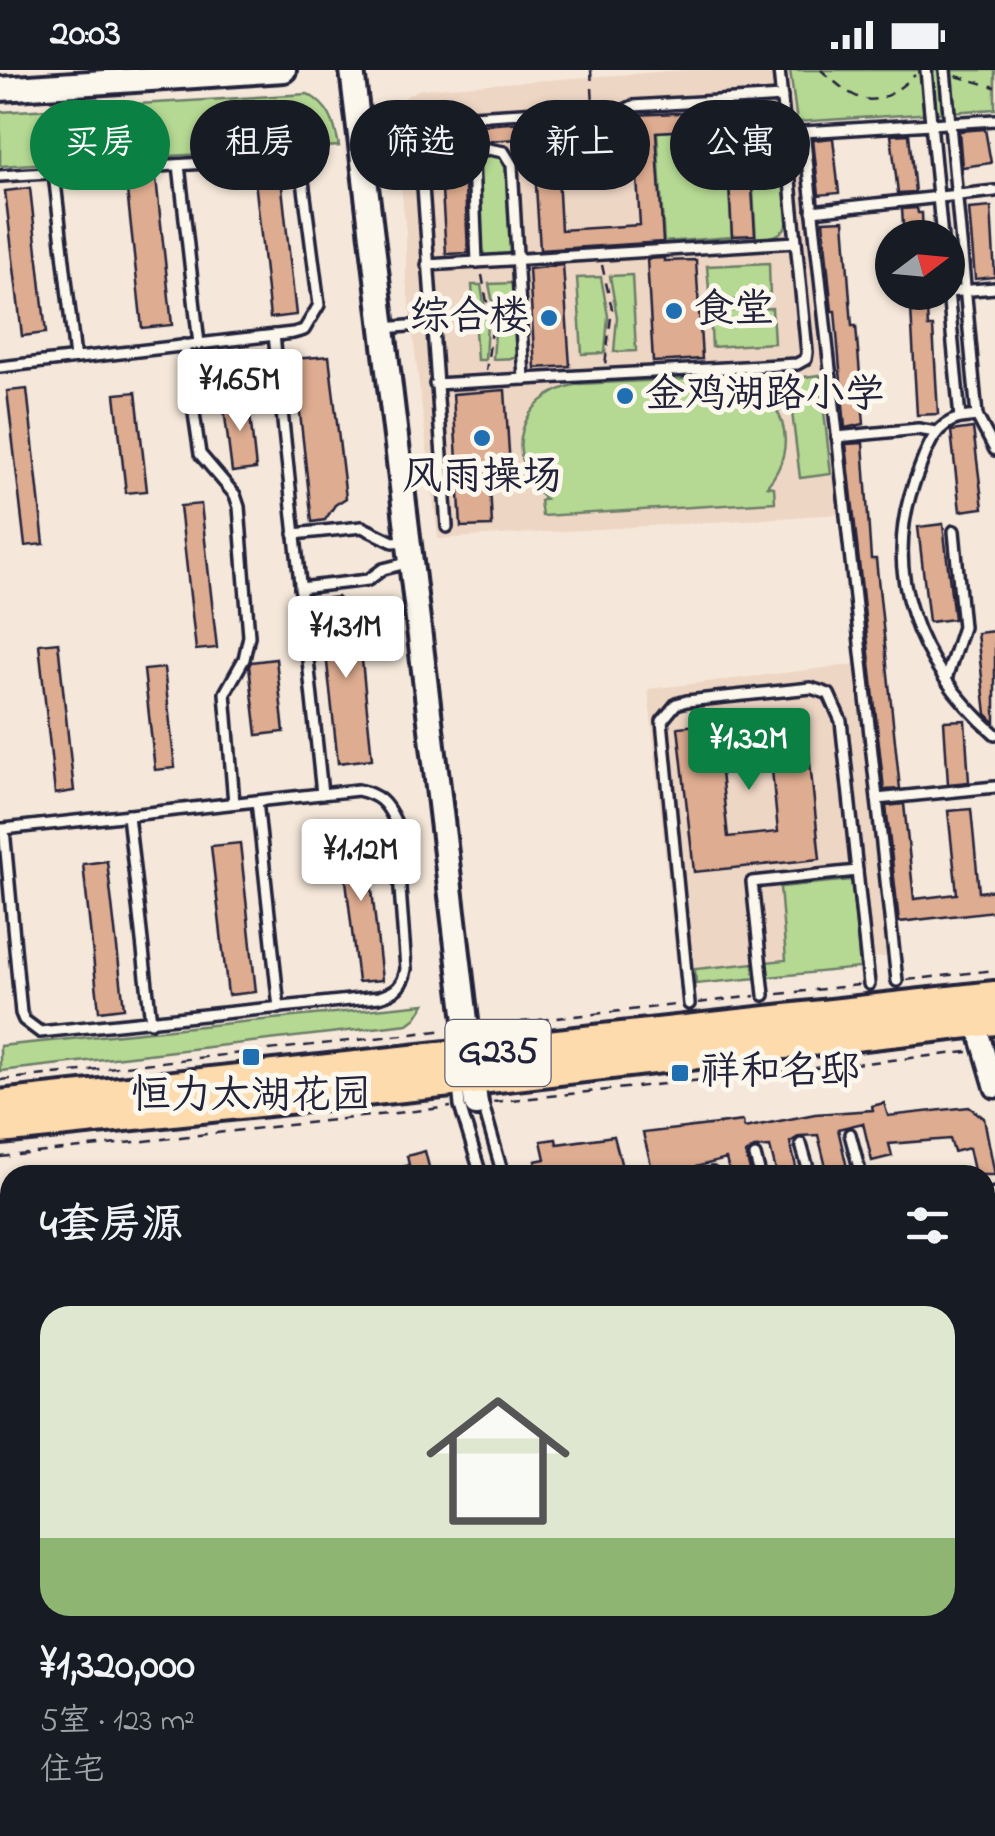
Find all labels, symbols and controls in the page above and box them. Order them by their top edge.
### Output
text: 20:03 [50,7,121,63]
chip: 买房 [30,100,170,190]
chip: 租房 [190,100,330,190]
chip: 筛选 [350,100,490,190]
chip: 新上 [510,100,650,190]
chip: 公寓 [670,100,810,190]
north arrow [875,220,965,310]
map controls [875,220,965,310]
place label: 食堂 [694,282,774,341]
place label: 综合楼 [409,289,529,348]
marker: 食堂 [663,300,685,322]
marker: 综合楼 [538,307,560,329]
pin: ¥1.65M [159,349,321,434]
text: ¥1.65M [200,358,281,405]
place label: 金鸡湖路小学 [645,367,885,426]
marker: 金鸡湖路小学 [614,385,636,407]
marker: 风雨操场 [471,427,493,449]
place label: 风雨操场 [402,449,562,508]
pin: ¥1.31M [265,596,427,681]
text: ¥1.31M [310,605,382,652]
pin: ¥1.32M [668,708,830,793]
text: ¥1.32M [710,717,788,764]
pin: ¥1.12M [280,819,442,904]
text: ¥1.12M [324,828,398,875]
road number: G235 [446,1020,550,1086]
place label: 祥和名邸 [700,1044,860,1103]
marker: 恒力太湖花园 [240,1046,262,1068]
marker: 祥和名邸 [669,1062,691,1084]
place label: 恒力太湖花园 [131,1068,371,1127]
text: 4套房源 [40,1196,183,1257]
icon: filters [900,1198,955,1253]
icon: home [408,1371,588,1551]
text: ¥1,320,000 [40,1636,195,1697]
text: 5室 · 123 m² [40,1699,195,1746]
text: 住宅 [40,1748,104,1795]

